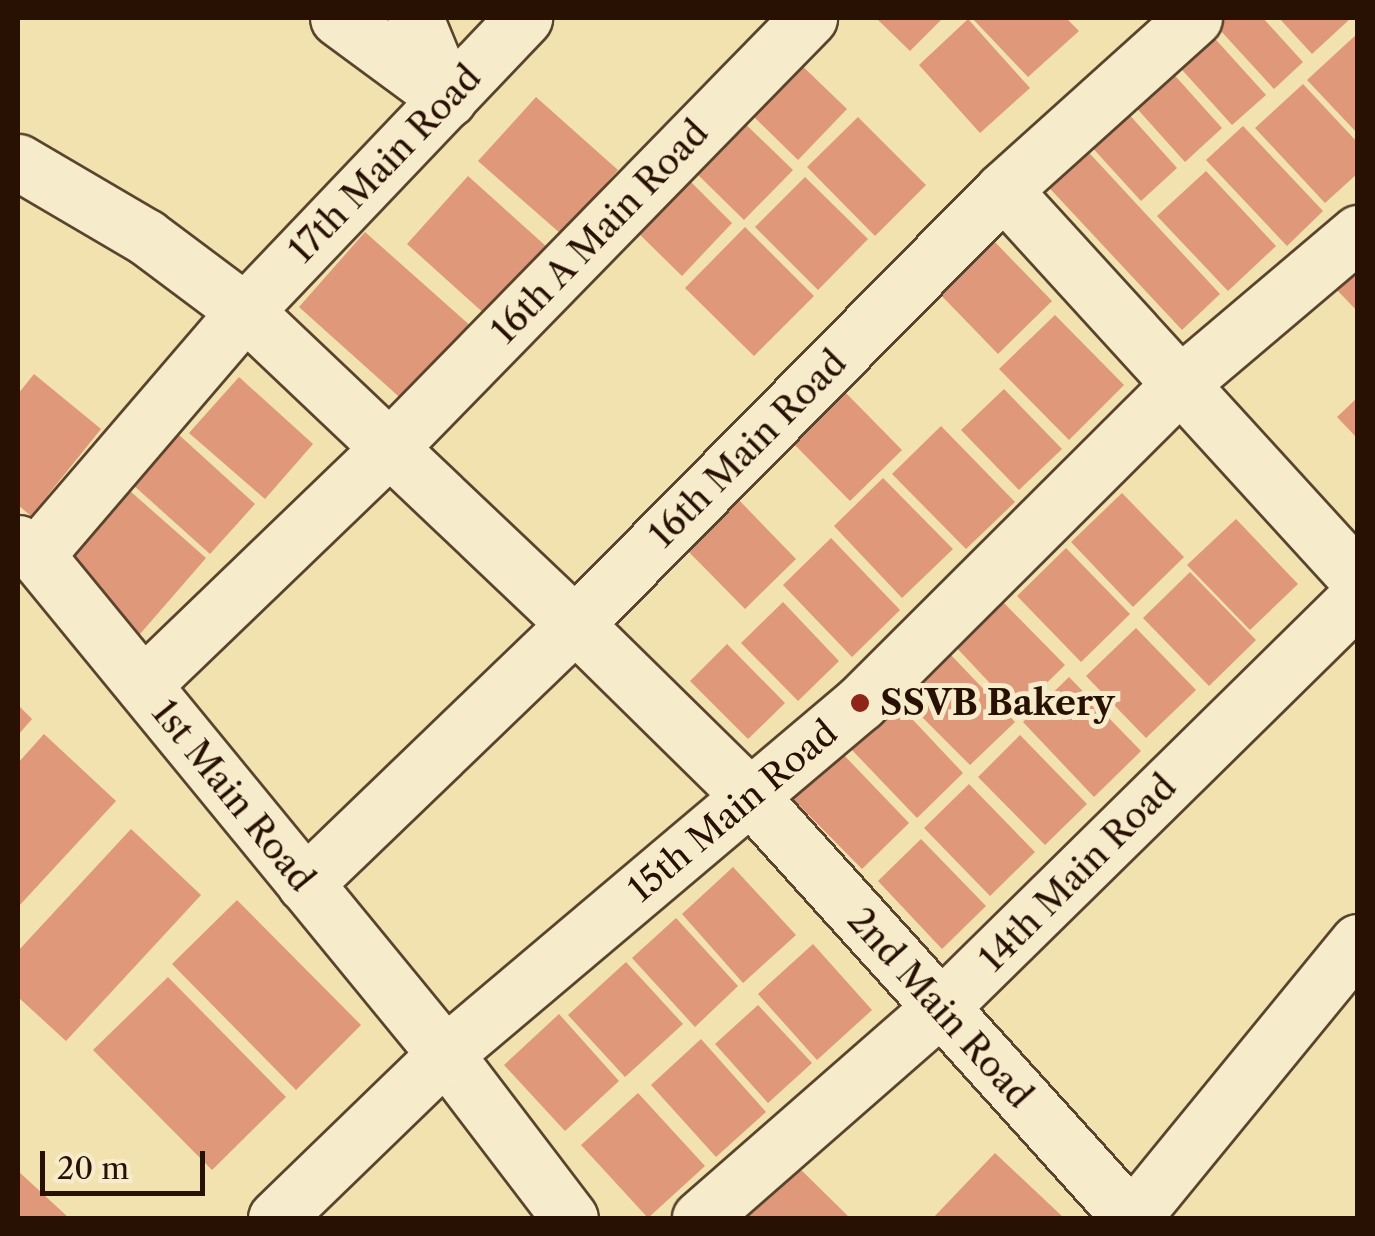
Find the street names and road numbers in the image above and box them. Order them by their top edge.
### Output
street label: 17th Main Road [280,57,490,271]
street label: 16th A Main Road [482,111,718,353]
street label: 16th Main Road [641,342,855,556]
street label: 1st Main Road [143,692,323,900]
street label: 15th Main Road [620,712,846,910]
street label: 14th Main Road [971,766,1185,980]
street label: 2nd Main Road [839,899,1041,1117]

